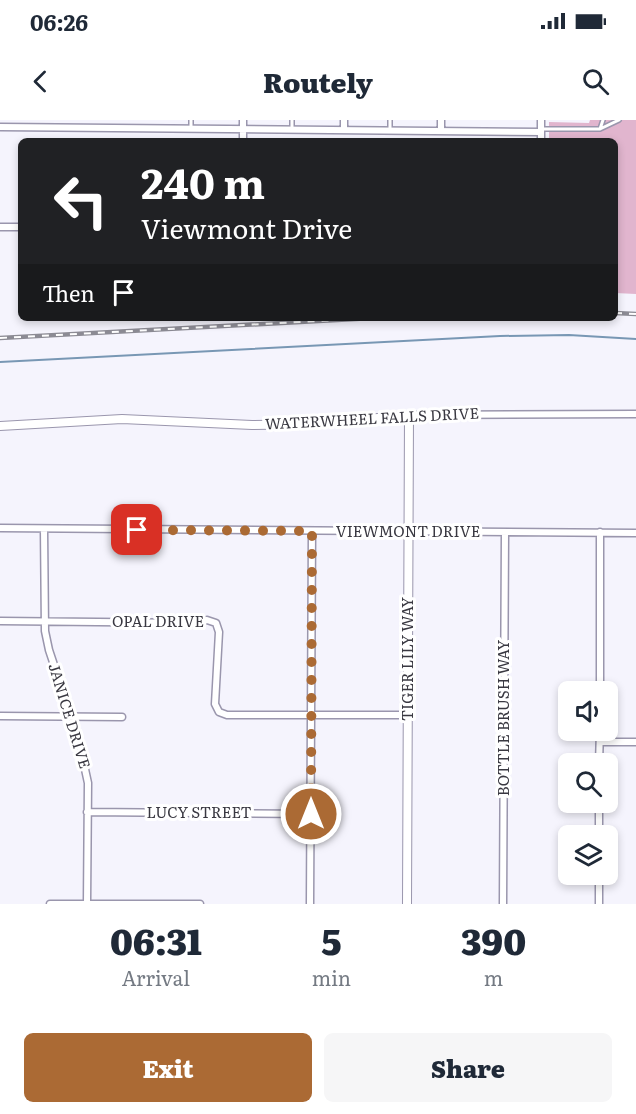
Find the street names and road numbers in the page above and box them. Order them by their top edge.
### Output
street label: WATERWHEEL FALLS DRIVE [264,400,480,435]
street label: VIEWMONT DRIVE [336,519,480,542]
street label: TIGER LILY WAY [395,597,418,721]
street label: OPAL DRIVE [112,609,204,632]
street label: BOTTLE BRUSH WAY [491,640,514,796]
street label: JANICE DRIVE [43,660,97,771]
street label: LUCY STREET [146,800,252,823]

